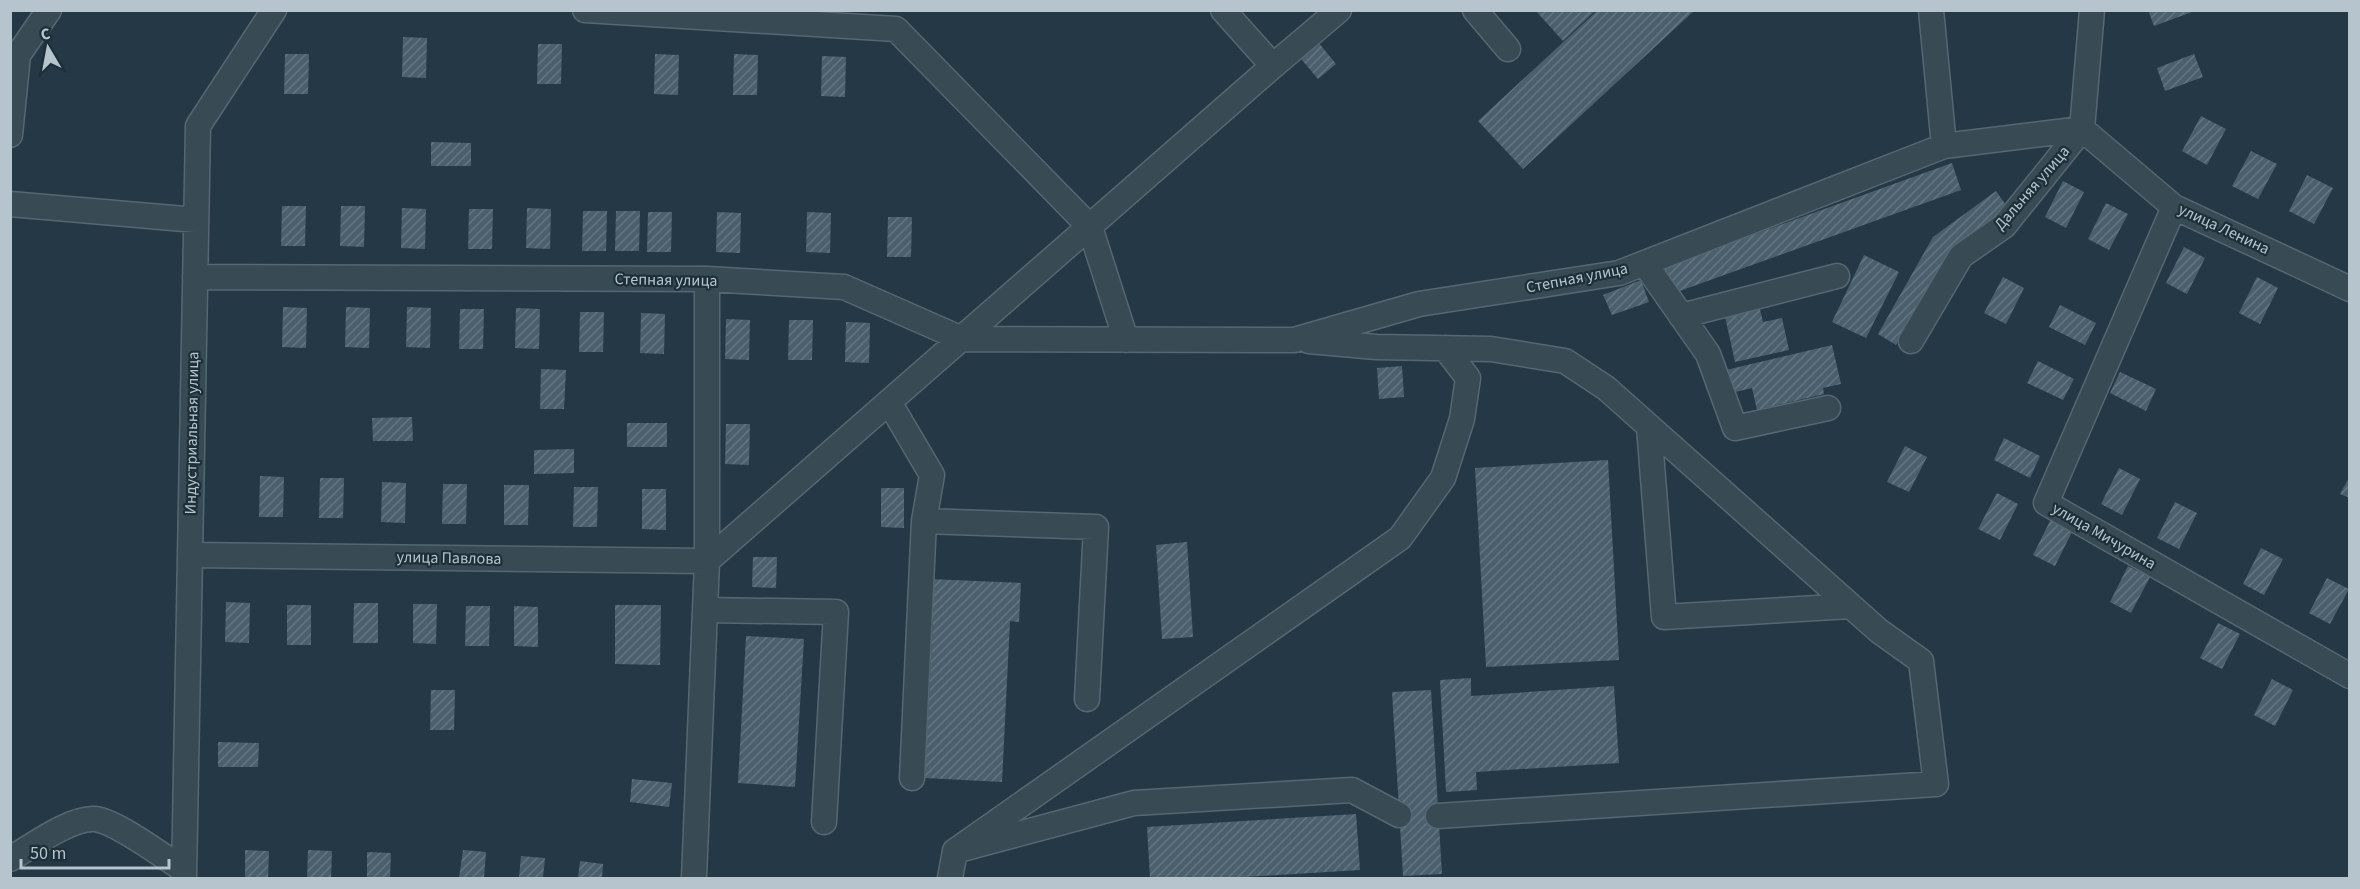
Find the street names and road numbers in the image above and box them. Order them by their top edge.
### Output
street label: Дальняя улица [1989,141,2075,235]
street label: улица Ленина [2175,198,2273,260]
street label: Степная улица [1524,257,1630,299]
street label: Степная улица [614,268,718,292]
street label: Индустриальная улица [180,351,204,515]
street label: улица Мичурина [2048,497,2160,575]
street label: улица Павлова [396,546,502,570]

